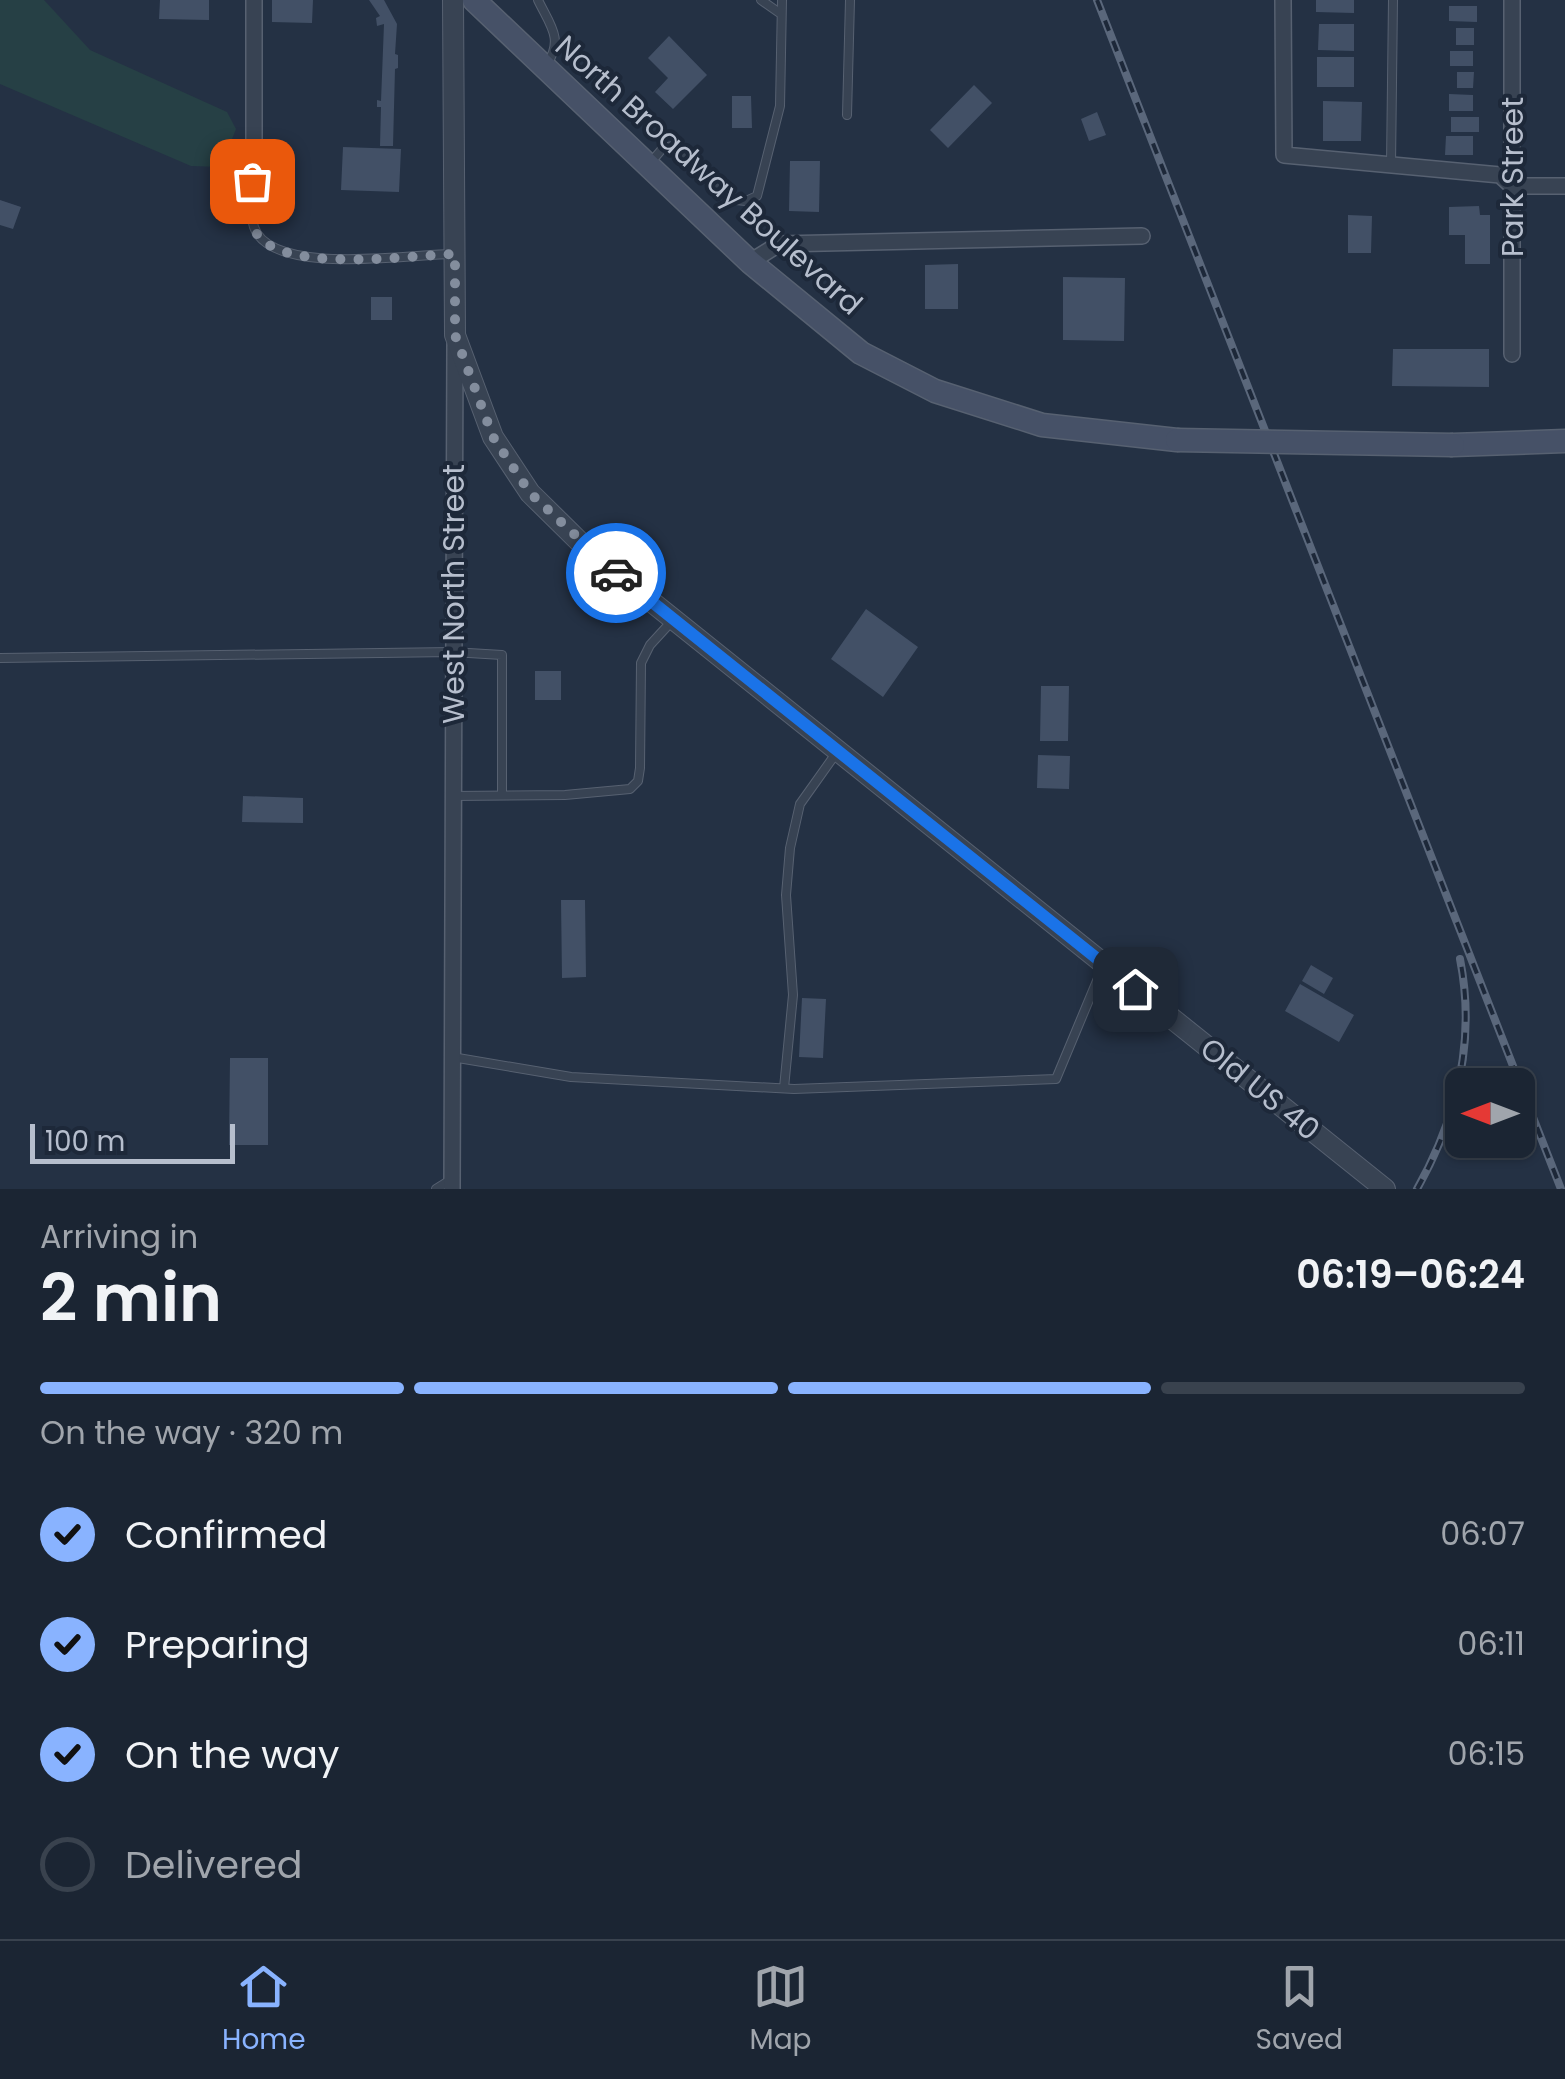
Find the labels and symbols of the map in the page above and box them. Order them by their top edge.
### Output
street label: North Broadway Boulevard [546,25,872,325]
street label: Park Street [1491,97,1534,257]
pin [210,139,295,224]
street label: West North Street [432,464,475,724]
courier [566,523,666,623]
pin [1093,947,1178,1032]
street label: Old US 40 [1191,1027,1329,1151]
north arrow [1445,1068,1535,1158]
scale bar [30,1119,235,1164]

